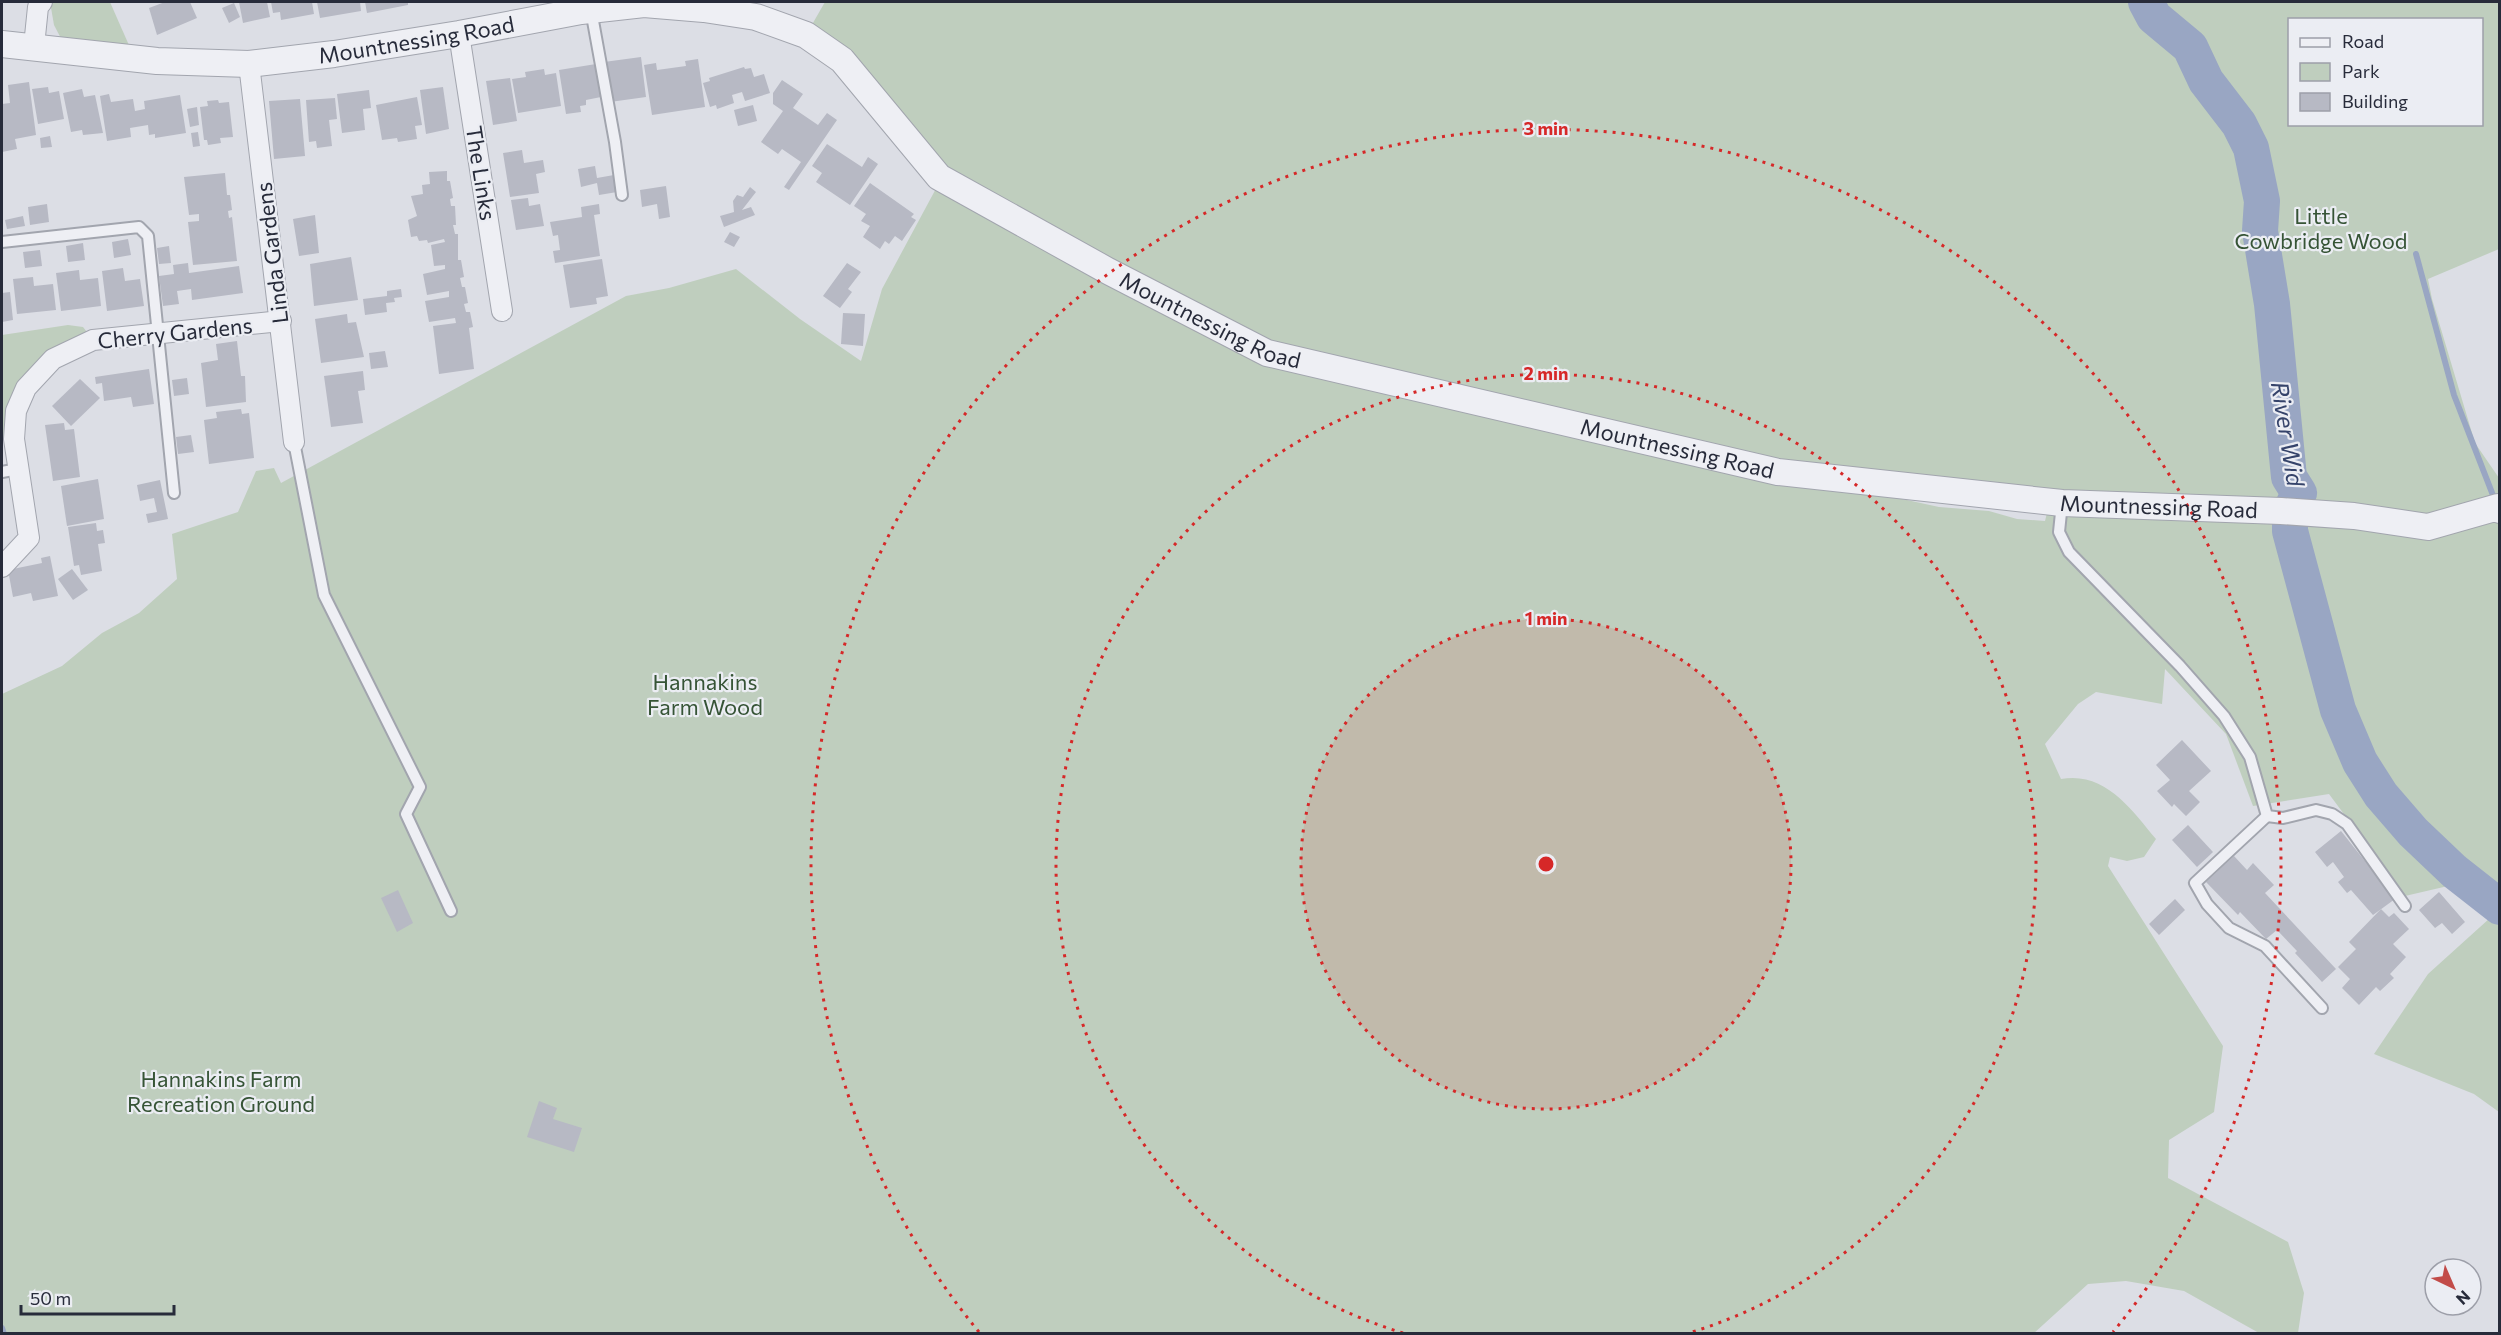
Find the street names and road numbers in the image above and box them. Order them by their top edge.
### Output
street label: Mountnessing Road [317,10,516,69]
street label: The Links [461,124,502,222]
street label: Linda Gardens [249,181,294,325]
street label: Mountnessing Road [1115,265,1304,373]
street label: Cherry Gardens [96,311,254,354]
street label: Mountnessing Road [1578,412,1777,484]
street label: Mountnessing Road [2059,489,2258,523]

